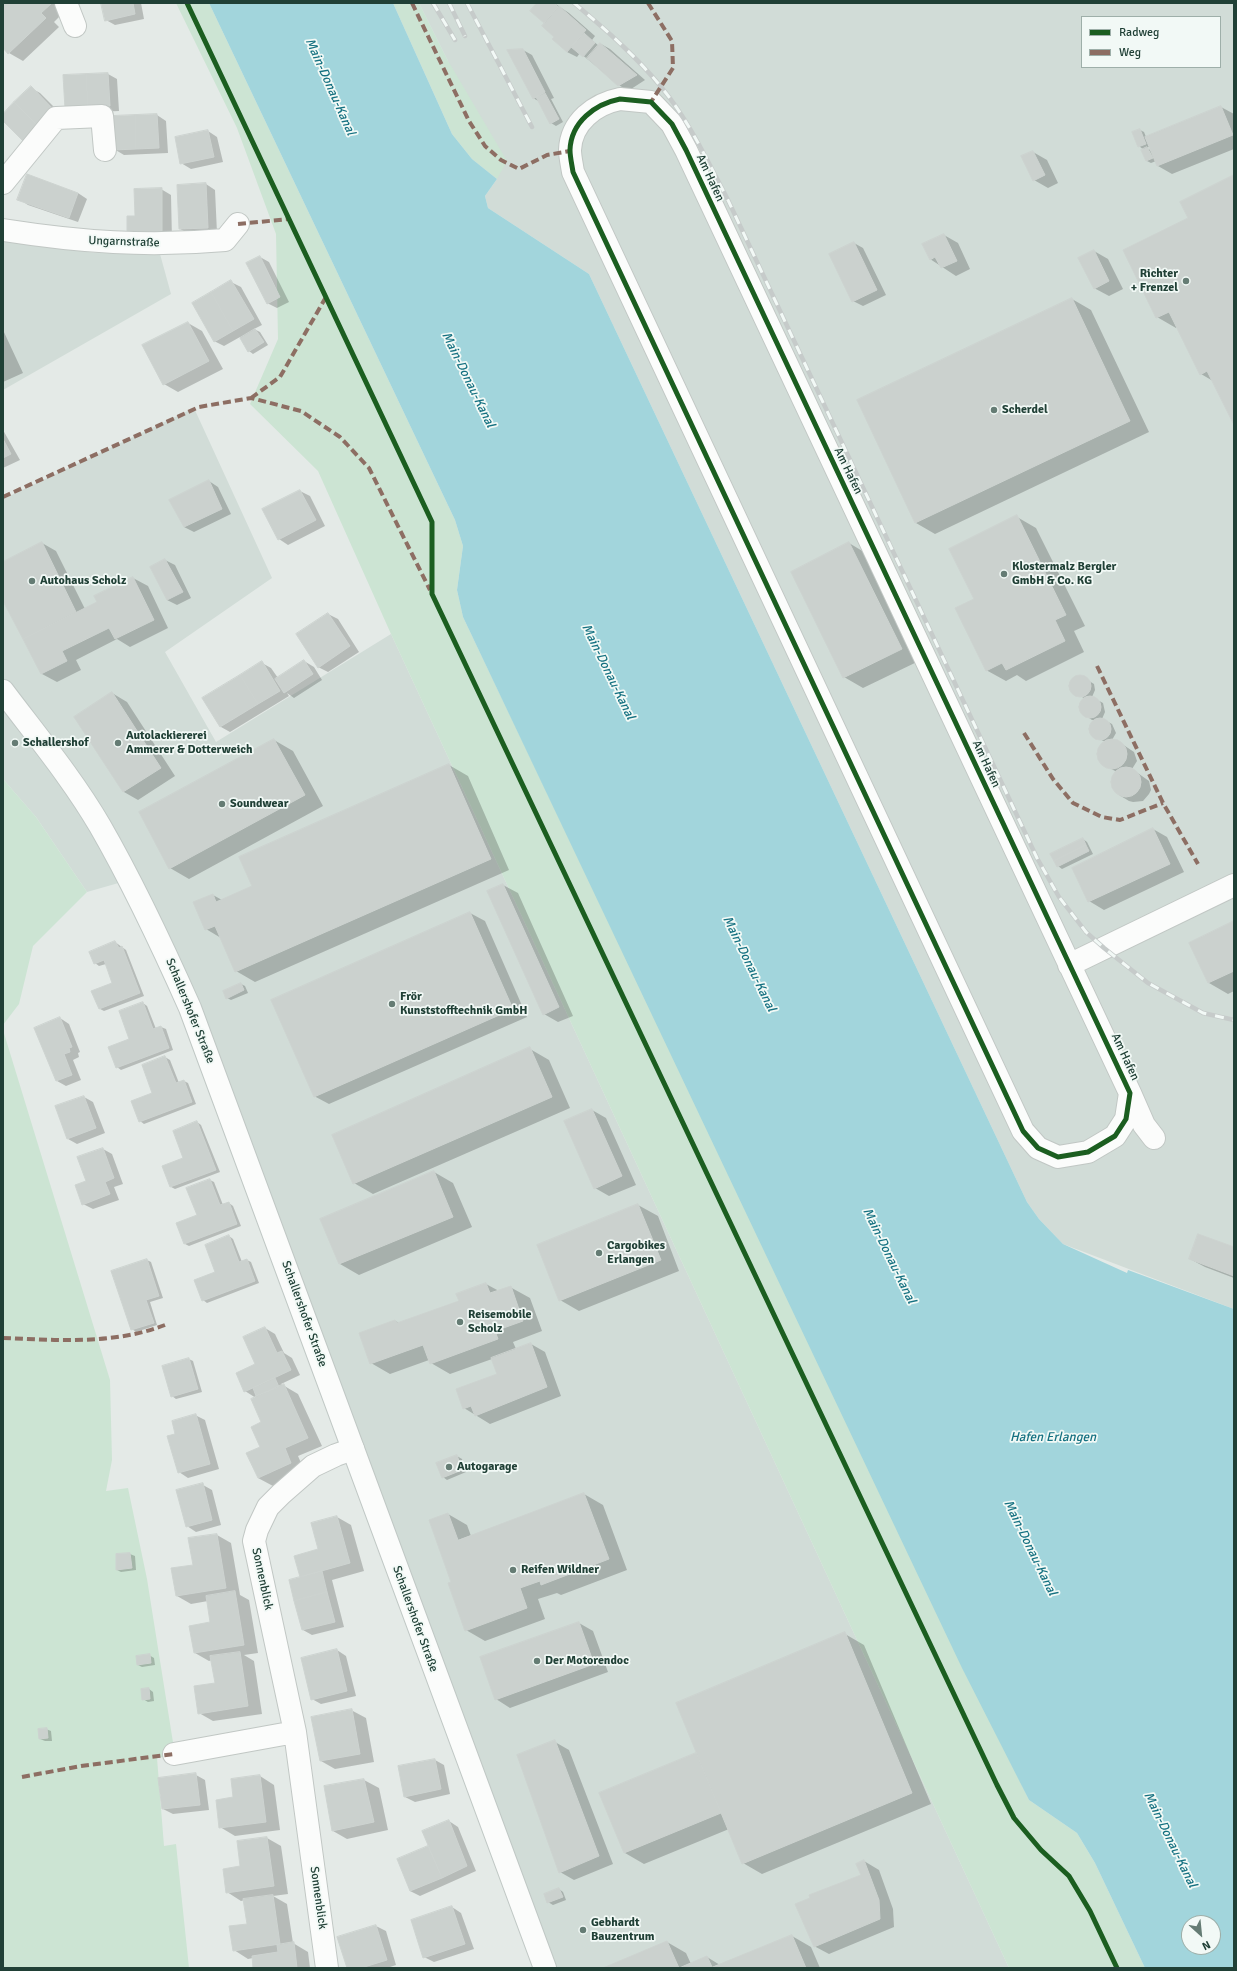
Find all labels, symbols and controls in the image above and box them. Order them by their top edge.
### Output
legend [1081,16,1221,68]
text: Radweg [1119,25,1159,40]
water label: Main-Donau-Kanal [302,36,358,138]
text: Weg [1119,45,1141,60]
street label: Am Hafen [693,152,727,204]
street label: Ungarnstraße [88,234,160,250]
place label: Richter + Frenzel [1131,267,1178,295]
marker: Richter + Frenzel [1181,276,1191,286]
water label: Main-Donau-Kanal [438,330,498,430]
place label: Scherdel [1002,403,1048,417]
marker: Scherdel [989,405,999,415]
street label: Am Hafen [831,445,865,497]
place label: Klostermalz Bergler GmbH & Co. KG [1012,560,1116,588]
marker: Klostermalz Bergler GmbH & Co. KG [999,569,1009,579]
place label: Autohaus Scholz [40,574,126,588]
marker: Autohaus Scholz [27,576,37,586]
water label: Main-Donau-Kanal [578,622,638,722]
place label: Autolackiererei Ammerer & Dotterweich [126,729,252,757]
place label: Schallershof [23,736,88,750]
marker: Schallershof [10,738,20,748]
marker: Autolackiererei Ammerer & Dotterweich [113,738,123,748]
street label: Am Hafen [969,738,1003,790]
place label: Soundwear [230,797,288,811]
marker: Soundwear [217,799,227,809]
water label: Main-Donau-Kanal [719,914,779,1014]
street label: Schallershofer Straße [162,956,218,1066]
place label: Frör Kunststofftechnik GmbH [400,990,527,1018]
marker: Frör Kunststofftechnik GmbH [387,999,397,1009]
street label: Am Hafen [1108,1031,1142,1083]
water label: Main-Donau-Kanal [859,1206,919,1306]
place label: Cargobikes Erlangen [607,1239,665,1267]
marker: Cargobikes Erlangen [594,1248,604,1258]
street label: Schallershofer Straße [278,1259,330,1369]
place label: Reisemobile Scholz [468,1308,532,1336]
marker: Reisemobile Scholz [455,1317,465,1327]
water label: Hafen Erlangen [1010,1430,1096,1446]
place label: Autogarage [457,1460,517,1474]
marker: Autogarage [444,1462,454,1472]
water label: Main-Donau-Kanal [1000,1498,1060,1598]
street label: Sonnenblick [248,1547,276,1611]
place label: Reifen Wildner [521,1563,599,1577]
street label: Schallershofer Straße [389,1564,441,1674]
marker: Reifen Wildner [508,1565,518,1575]
place label: Der Motorendoc [545,1654,629,1668]
marker: Der Motorendoc [532,1656,542,1666]
water label: Main-Donau-Kanal [1140,1790,1200,1890]
street label: Sonnenblick [306,1866,330,1930]
north arrow [1181,1915,1221,1955]
place label: Gebhardt Bauzentrum [591,1916,654,1944]
marker: Gebhardt Bauzentrum [578,1925,588,1935]
text: N [1200,1938,1213,1953]

